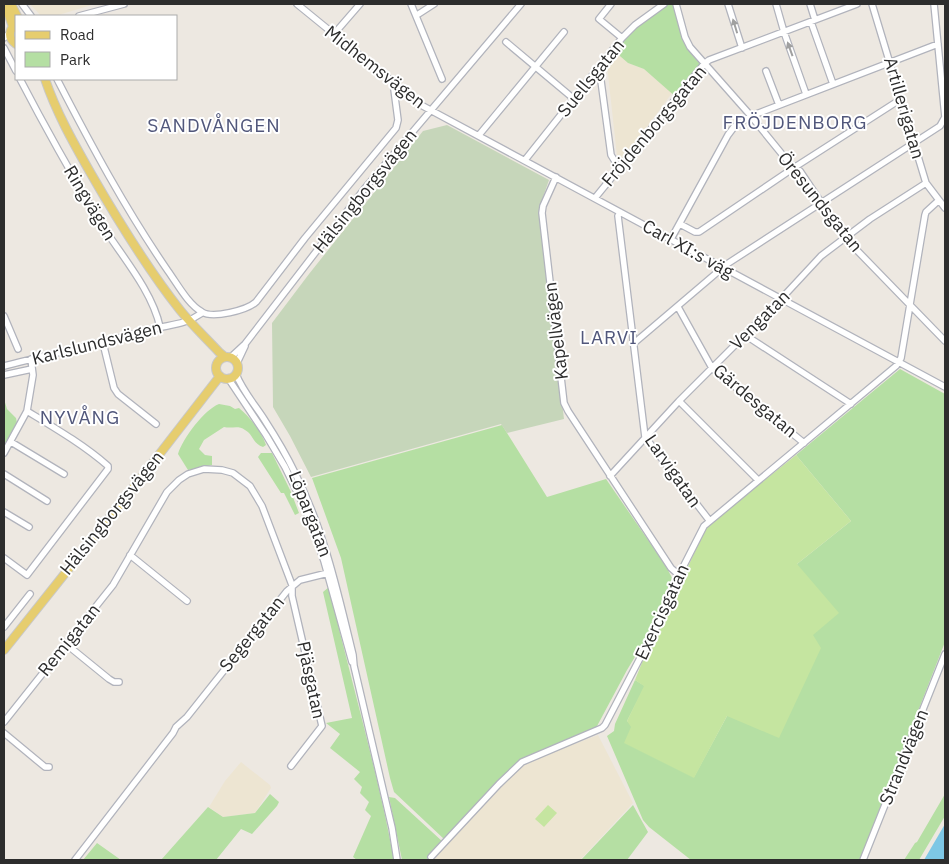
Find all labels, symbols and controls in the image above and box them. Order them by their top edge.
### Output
legend [15,15,178,80]
one-way arrow [730,18,738,33]
street label: Midhemsvägen [320,20,430,113]
text: Road [60,25,95,44]
street label: Suellsgatan [552,34,629,121]
one-way arrow [786,42,793,57]
text: Park [60,50,90,69]
street label: Artillerigatan [879,54,930,161]
street label: Fröjdenborgsgatan [596,60,711,191]
district label: FRÖJDENBORG [723,110,867,134]
district label: SANDVÅNGEN [147,113,281,137]
street label: Hälsingborgsvägen [308,124,422,257]
street label: Öresundsgatan [773,147,868,257]
street label: Ringvägen [59,161,122,244]
street label: Carl XI:s väg [639,214,738,283]
street label: Kapellvägen [538,281,573,381]
street label: Vengatan [725,285,795,355]
street label: Karlslundsvägen [29,315,164,370]
district label: LARVI [580,325,638,349]
street label: Gärdesgatan [709,359,802,442]
district label: NYVÅNG [40,405,120,429]
street label: Larvigatan [640,430,707,512]
street label: Hälsingborgsvägen [55,446,169,579]
street label: Löpargatan [284,468,337,560]
street label: Exercisgatan [629,560,694,663]
street label: Segergatan [214,591,289,676]
street label: Remigatan [32,599,105,681]
street label: Pjäsgatan [292,639,331,721]
street label: Strandvägen [874,705,933,808]

